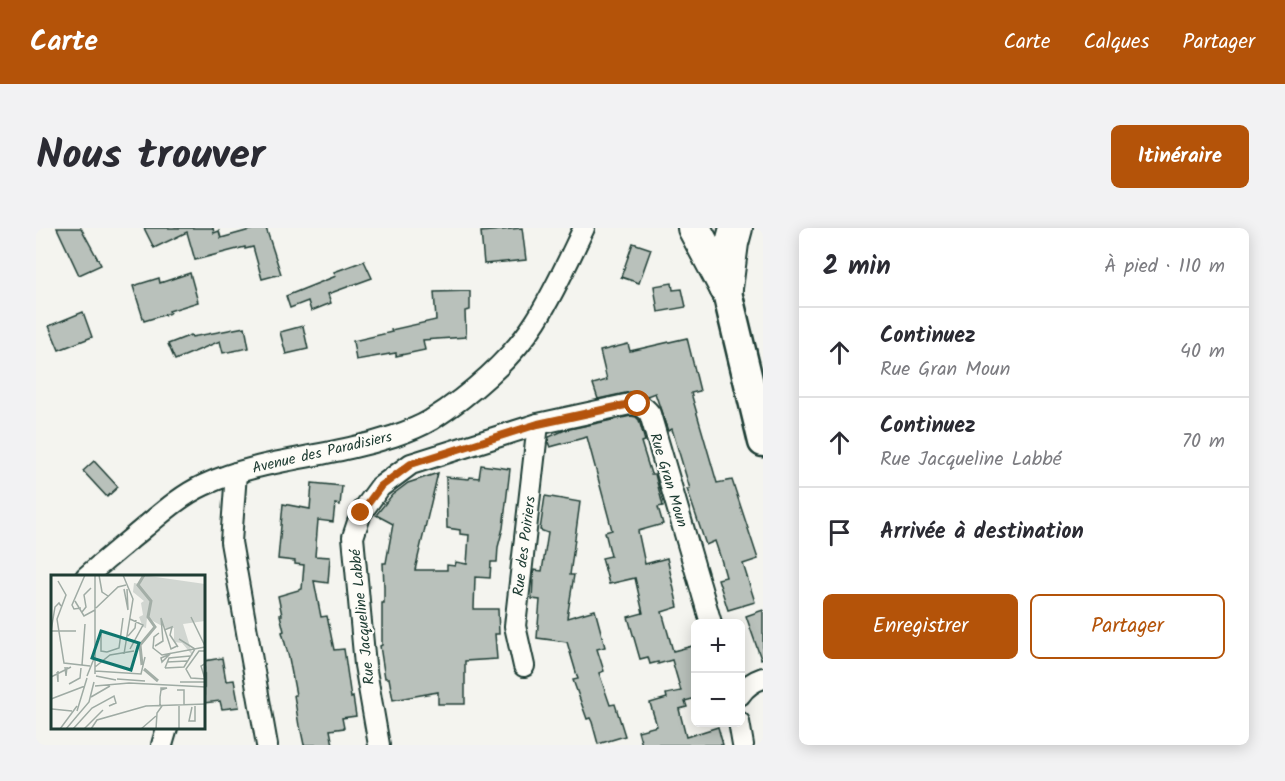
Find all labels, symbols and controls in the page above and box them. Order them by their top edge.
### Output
text: Carte [30,20,98,65]
text: Carte [1003,26,1050,59]
text: Calques [1083,26,1149,59]
text: Partager [1182,26,1255,59]
text: Nous trouver [36,123,265,190]
button: Itinéraire [1111,125,1249,188]
text: 2 min [823,246,891,288]
text: À pied · 110 m [1104,251,1225,283]
text: Continuez [880,319,976,354]
icon: ahead [823,336,856,369]
text: 40 m [1180,336,1225,368]
text: Rue Gran Moun [880,354,1010,386]
route start [624,390,650,416]
text: Continuez [880,409,976,444]
street label: Avenue des Paradisiers [250,425,395,481]
icon: ahead [823,426,856,459]
text: 70 m [1182,426,1225,458]
street label: Rue Gran Moun [642,430,694,531]
text: Rue Jacqueline Labbé [880,444,1061,476]
street label: Rue des Poiriers [507,494,543,597]
route end [347,499,373,525]
text: Arrivée à destination [880,515,1084,550]
icon: arrive [823,516,856,549]
street label: Rue Jacqueline Labbé [344,547,382,686]
inset map [51,575,206,730]
button: Enregistrer [823,594,1018,659]
button: Partager [1030,594,1225,659]
map controls [691,619,745,727]
button: + [691,619,745,673]
button: − [691,673,745,727]

